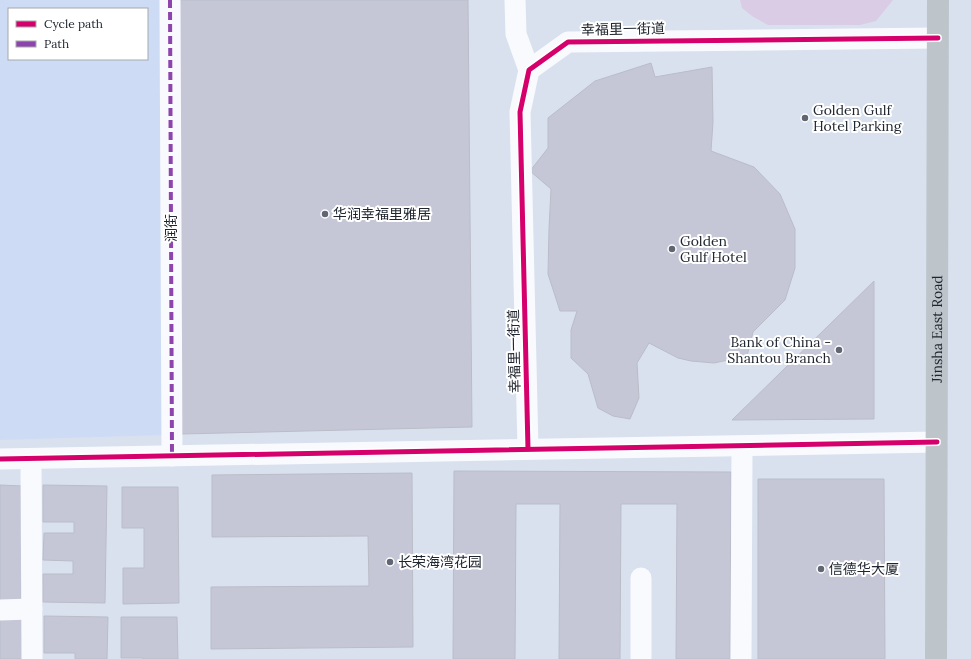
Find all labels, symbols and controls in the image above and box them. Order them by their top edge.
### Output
legend [8,8,148,60]
text: Cycle path [44,16,103,31]
street label: 幸福里一街道 [581,19,665,39]
text: Path [44,36,69,51]
place label: Golden Gulf Hotel Parking [813,101,902,135]
marker: Golden Gulf Hotel Parking [800,113,810,123]
place label: 华润幸福里雅居 [333,205,431,223]
marker: 华润幸福里雅居 [320,209,330,219]
street label: 润街 [162,214,180,242]
place label: Golden Gulf Hotel [680,232,747,266]
marker: Golden Gulf Hotel [667,244,677,254]
street label: Jinsha East Road [928,275,946,384]
street label: 幸福里一街道 [504,309,524,393]
place label: Bank of China - Shantou Branch [727,333,831,367]
marker: Bank of China - Shantou Branch [834,345,844,355]
place label: 长荣海湾花园 [398,553,482,571]
marker: 长荣海湾花园 [385,557,395,567]
place label: 信德华大厦 [829,560,899,578]
marker: 信德华大厦 [816,564,826,574]

